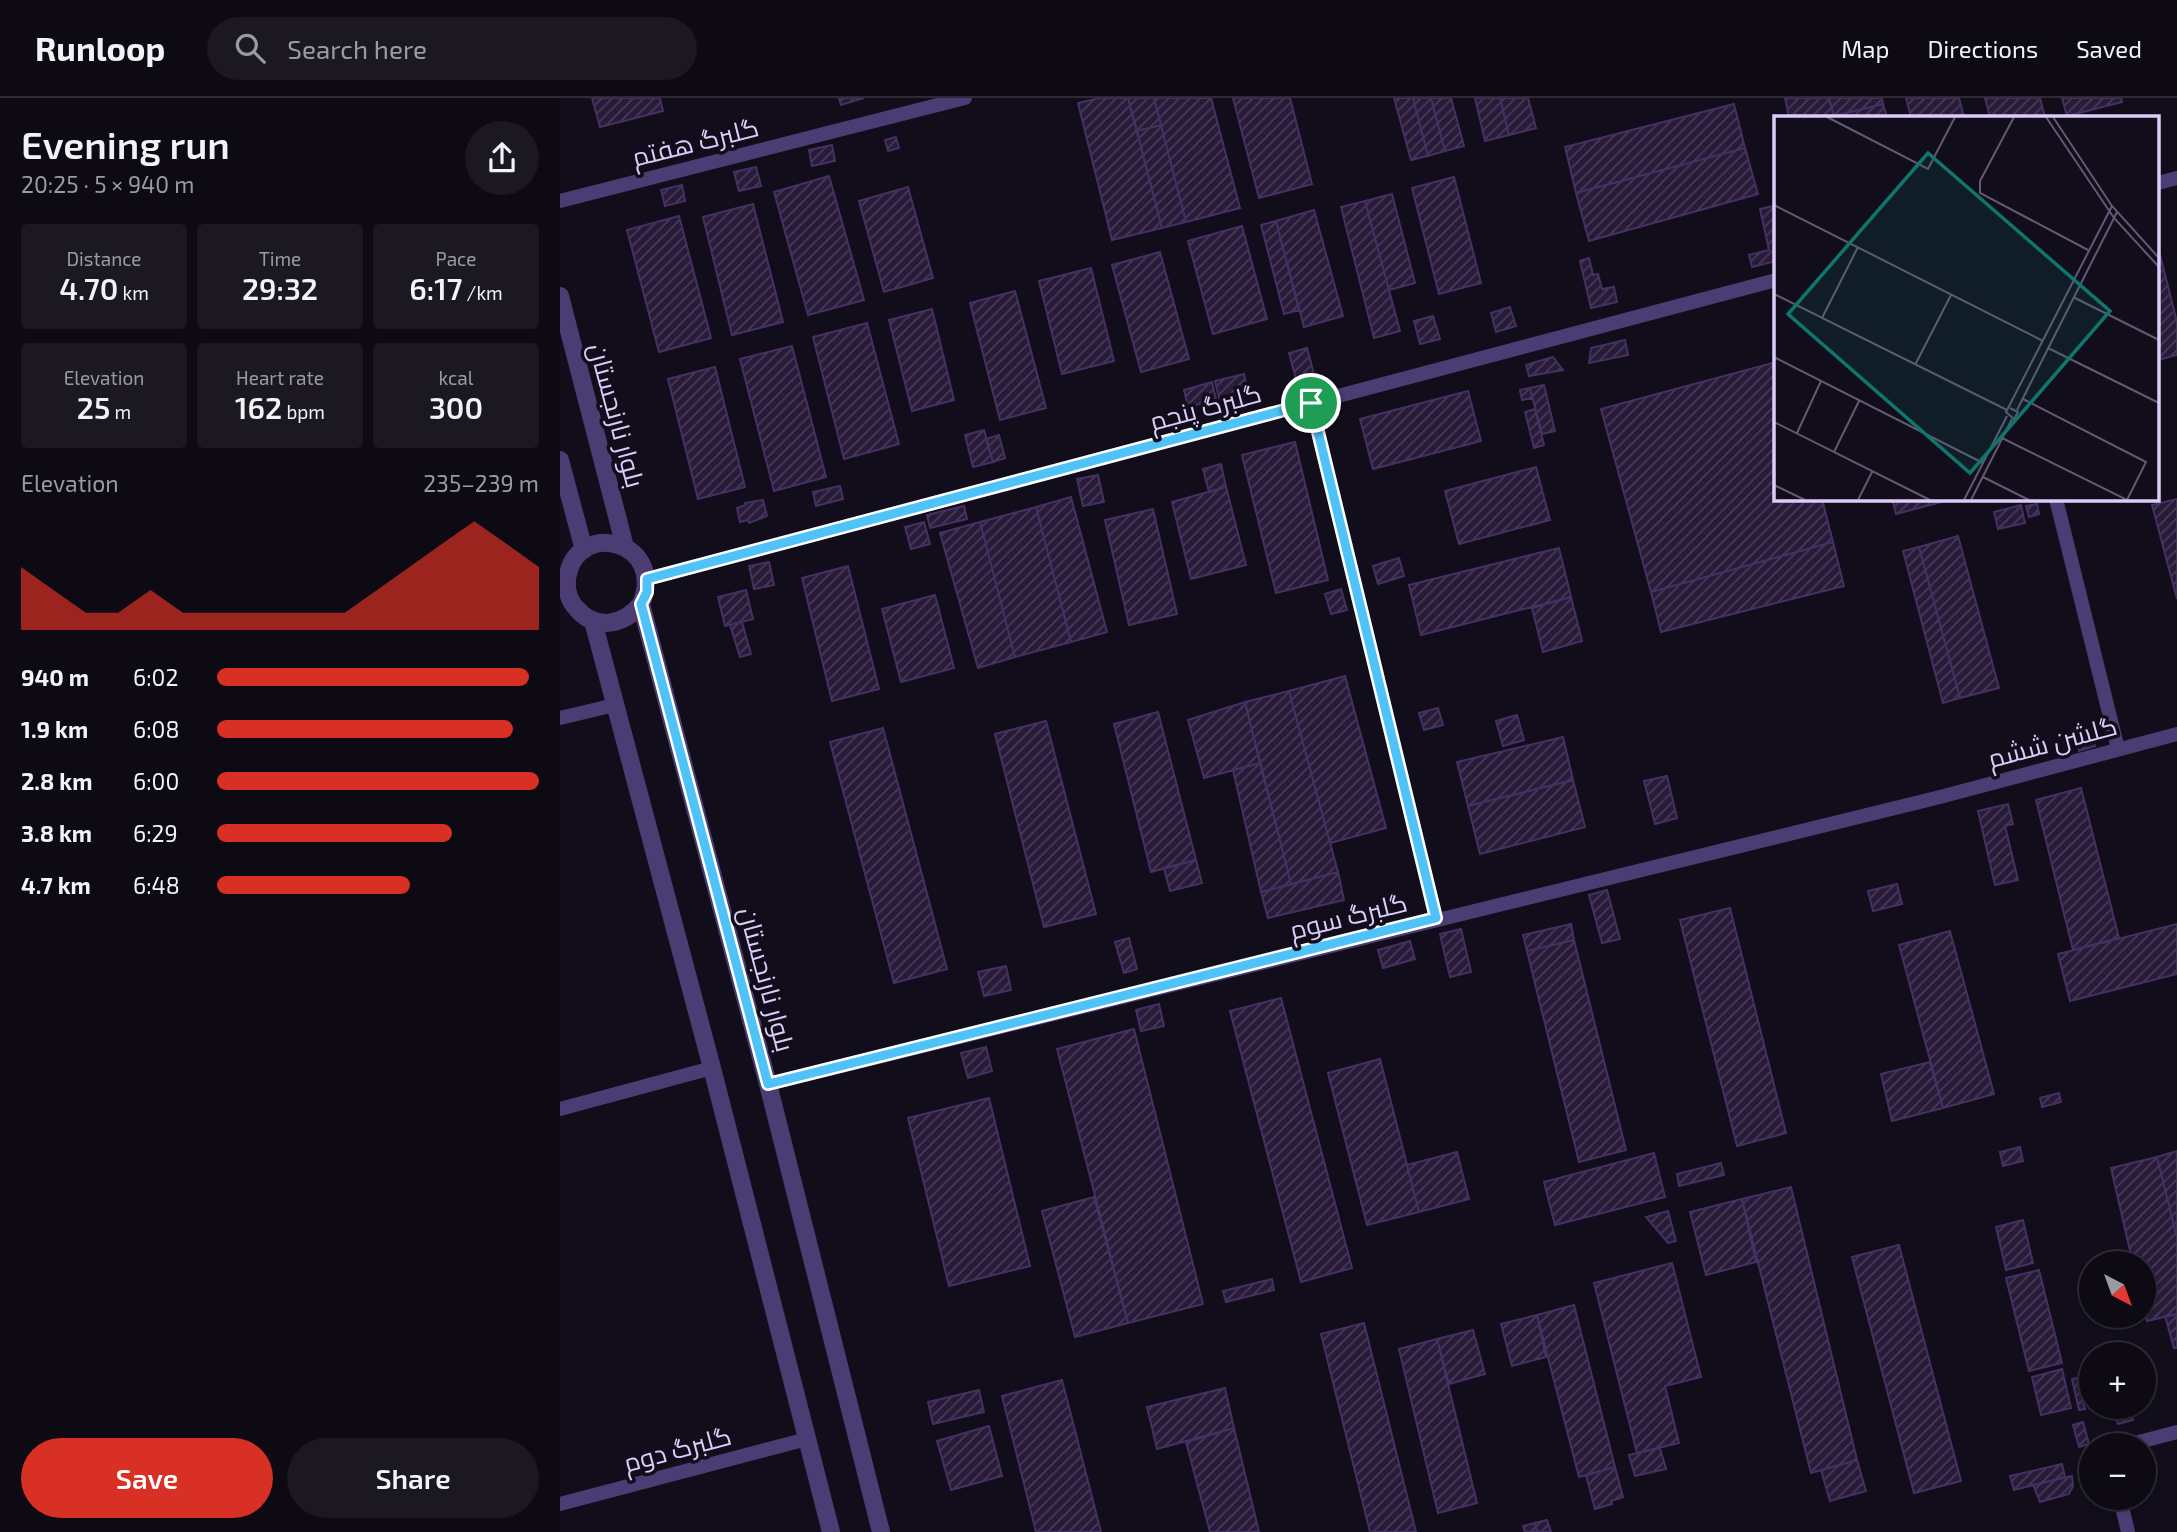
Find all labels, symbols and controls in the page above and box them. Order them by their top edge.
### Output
search box [207,17,697,80]
text: Runloop [35,28,165,68]
icon: search [231,29,269,67]
text: Search here [287,33,427,64]
text: Map [1841,34,1889,63]
text: Directions [1927,34,2038,63]
text: Saved [2076,34,2142,63]
street label: گلبرگ هفتم [629,110,762,176]
inset map [1774,116,2160,500]
text: Evening run [21,121,230,167]
button: share [465,121,539,195]
text: 20:25 · 5 × 940 m [21,170,194,198]
text: Distance [66,247,142,270]
text: Time [259,247,301,270]
text: Pace [436,247,476,270]
text: 4.70 [59,270,118,306]
text: 29:32 [242,270,318,306]
text: 6:17 [409,270,462,306]
text: km [118,281,149,304]
text: /km [462,281,503,304]
street label: بلوار نارنجستان [583,339,652,491]
text: Elevation [64,366,144,389]
text: Heart rate [236,366,324,389]
text: kcal [439,366,473,389]
pin [1281,373,1341,433]
street label: گلبرگ پنجم [1146,376,1265,440]
icon: arrive [1292,384,1330,422]
text: 25 [77,389,110,425]
text: 162 [235,389,282,425]
text: 300 [429,389,483,425]
text: m [110,400,131,423]
text: bpm [282,400,325,423]
text: Elevation [21,469,119,497]
text: 235–239 m [423,469,539,497]
text: 940 m [21,663,89,691]
text: 6:02 [133,663,178,691]
street label: گلشن ششم [1984,709,2121,777]
text: 1.9 km [21,715,88,743]
text: 6:08 [133,715,179,743]
text: 2.8 km [21,767,92,795]
text: 6:00 [133,767,179,795]
text: 3.8 km [21,819,92,847]
text: 6:29 [133,819,178,847]
text: 4.7 km [21,871,91,899]
text: 6:48 [133,871,180,899]
street label: گلبرگ سوم [1286,885,1411,948]
street label: بلوار نارنجستان [733,903,802,1055]
north arrow [2079,1251,2156,1328]
map controls [2079,1251,2156,1510]
button: + [2079,1342,2156,1419]
street label: گلبرگ دوم [620,1419,735,1481]
button: − [2079,1433,2156,1510]
button: Save [21,1438,273,1518]
button: Share [287,1438,539,1518]

